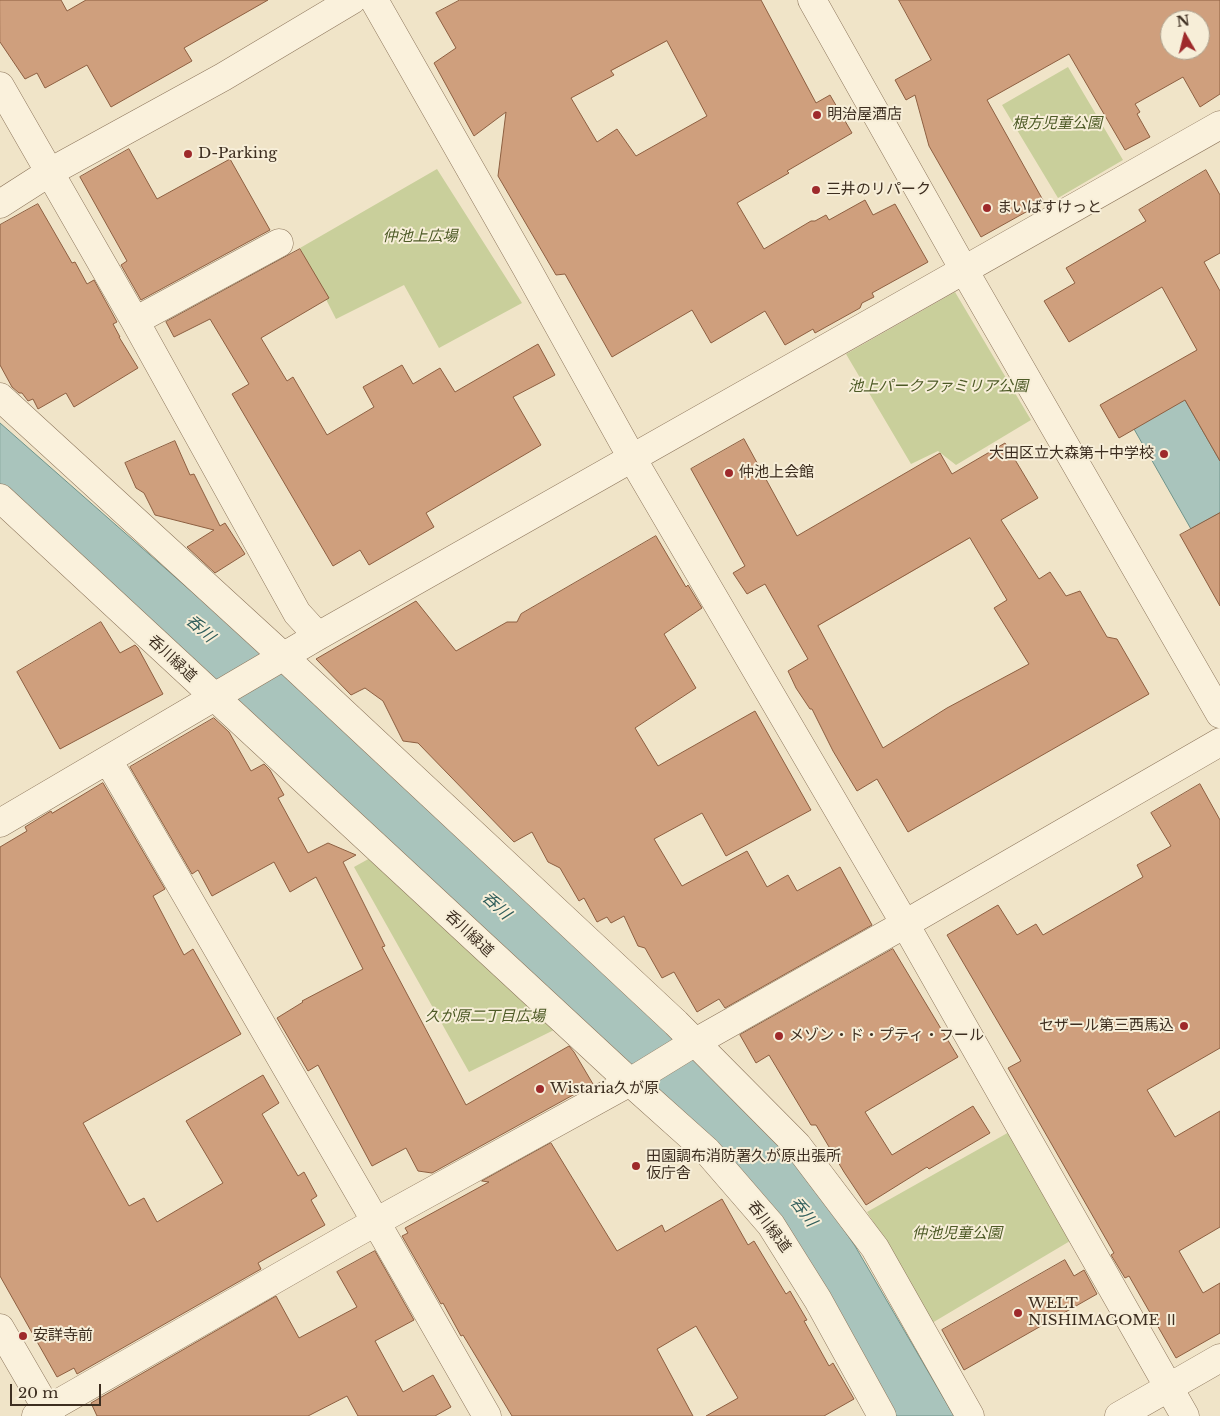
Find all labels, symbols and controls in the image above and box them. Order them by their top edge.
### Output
north arrow [1160,10,1210,60]
text: N [1175,11,1191,31]
place label: 明治屋酒店 [827,106,902,124]
marker: 明治屋酒店 [811,109,823,121]
park label: 根方児童公園 [1012,115,1102,133]
place label: D-Parking [198,145,277,163]
marker: D-Parking [182,148,194,160]
place label: 三井のリパーク [826,181,931,199]
marker: 三井のリパーク [810,184,822,196]
place label: まいばすけっと [997,199,1102,217]
marker: まいばすけっと [981,202,993,214]
park label: 仲池上広場 [383,228,457,246]
park label: 池上パークファミリア公園 [848,378,1028,396]
place label: 大田区立大森第十中学校 [989,445,1154,463]
marker: 大田区立大森第十中学校 [1158,448,1170,460]
place label: 仲池上会館 [739,464,814,482]
marker: 仲池上会館 [723,467,735,479]
water label: 呑川 [182,611,218,647]
street label: 呑川緑道 [144,632,200,686]
water label: 呑川 [478,888,514,924]
street label: 呑川緑道 [441,907,497,961]
park label: 久が原二丁目広場 [425,1008,545,1026]
place label: セザール第三西馬込 [1039,1017,1174,1035]
marker: セザール第三西馬込 [1178,1020,1190,1032]
place label: メゾン・ド・プティ・フール [789,1027,984,1045]
marker: メゾン・ド・プティ・フール [773,1030,785,1042]
place label: Wistaria久が原 [550,1080,659,1098]
marker: Wistaria久が原 [534,1083,546,1095]
place label: 田園調布消防署久が原出張所 仮庁舎 [646,1148,841,1183]
marker: 田園調布消防署久が原出張所 仮庁舎 [630,1160,642,1172]
water label: 呑川 [786,1193,820,1231]
street label: 呑川緑道 [744,1198,794,1256]
park label: 仲池児童公園 [912,1225,1002,1243]
place label: WELT NISHIMAGOME Ⅱ [1028,1295,1179,1330]
marker: WELT NISHIMAGOME Ⅱ [1012,1307,1024,1319]
place label: 安詳寺前 [33,1327,93,1345]
marker: 安詳寺前 [17,1330,29,1342]
scale bar [12,1374,104,1406]
text: 20 m [18,1383,58,1402]

